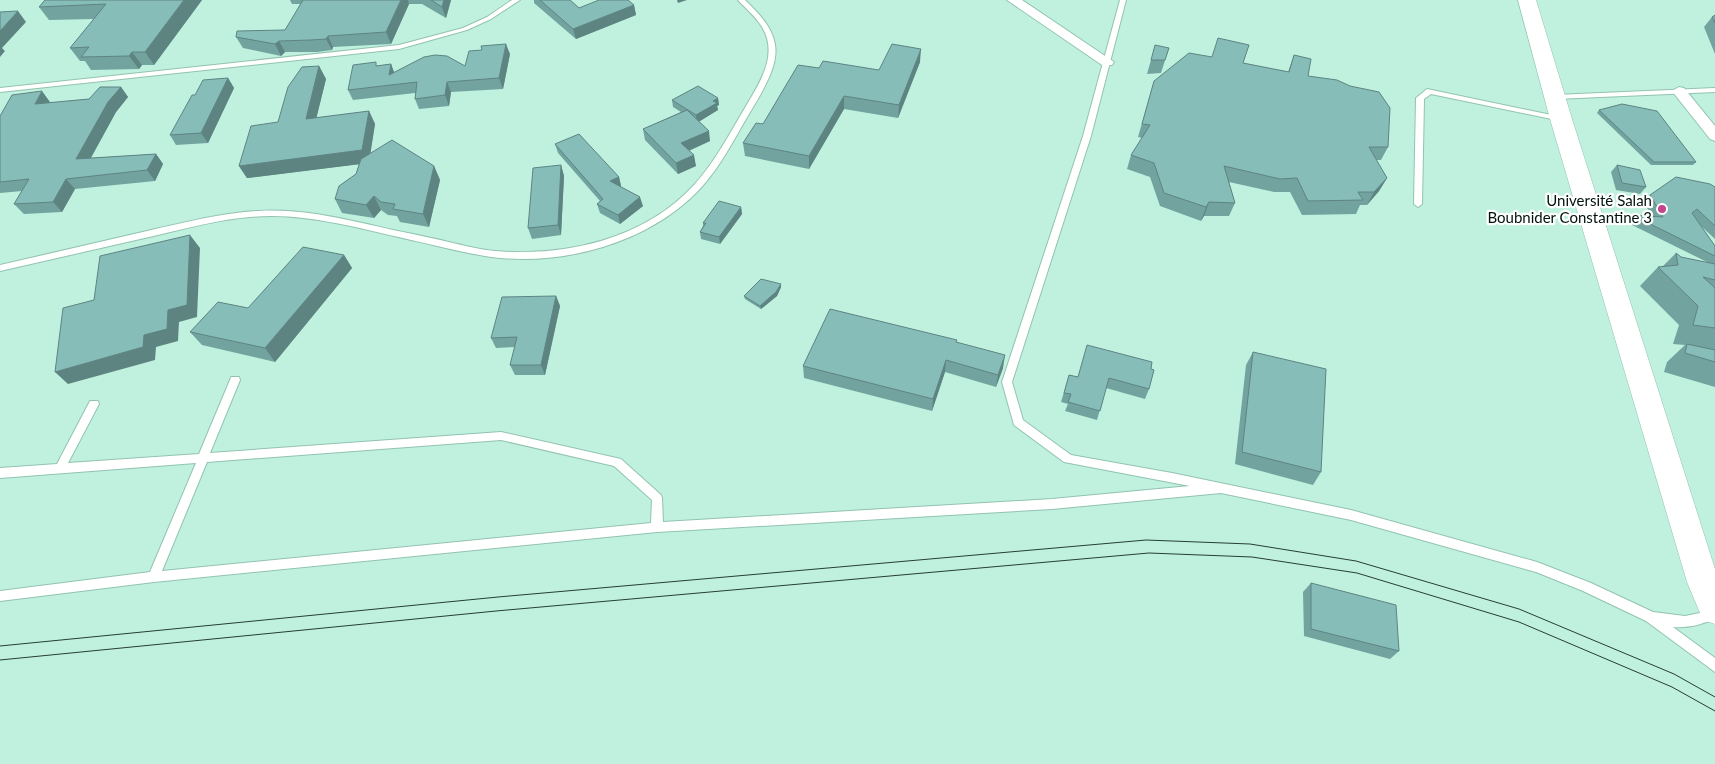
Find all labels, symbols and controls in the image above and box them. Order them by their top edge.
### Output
place label: Université Salah Boubnider Constantine 3 [1487,191,1652,226]
marker: Université Salah Boubnider Constantine 3 [1656,203,1668,215]

